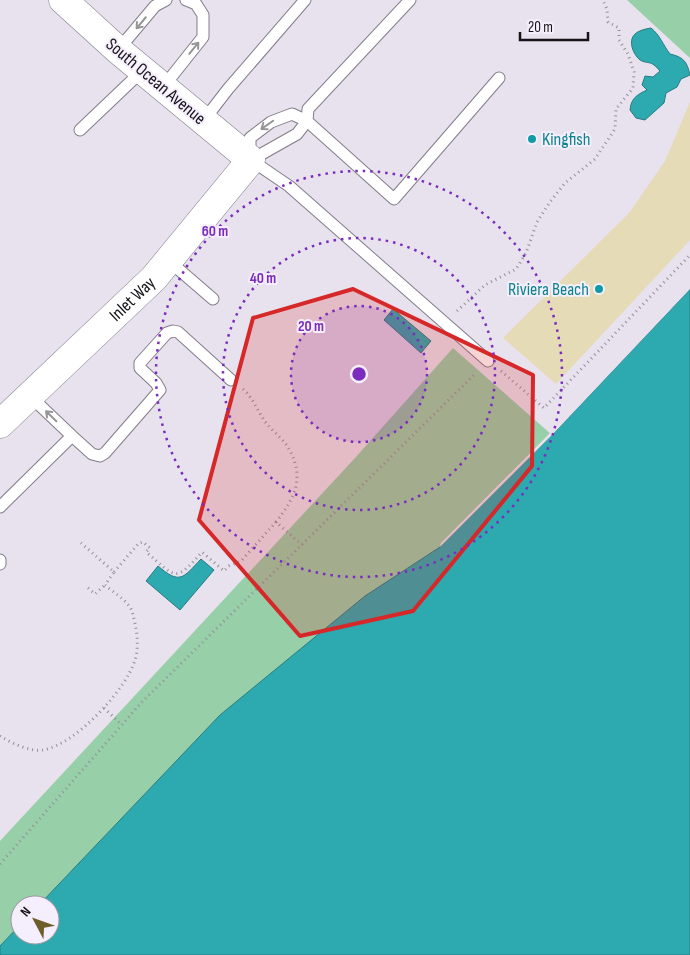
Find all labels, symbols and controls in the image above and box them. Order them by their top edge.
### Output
scale bar [520,10,588,42]
one-way arrow [135,16,146,29]
text: 20 m [528,18,553,37]
street label: South Ocean Avenue [102,34,210,129]
one-way arrow [189,42,200,55]
one-way arrow [260,120,274,130]
place label: Kingfish [542,129,590,150]
marker: Kingfish [526,133,538,145]
text: 60 m [202,222,228,241]
text: 40 m [250,269,276,288]
street label: Inlet Way [105,272,160,326]
place label: Riviera Beach [508,279,589,300]
marker: Riviera Beach [593,283,605,295]
text: 20 m [298,317,324,336]
centre of rings [350,365,368,383]
one-way arrow [44,410,57,422]
north arrow [10,895,60,945]
text: N [17,903,34,920]

